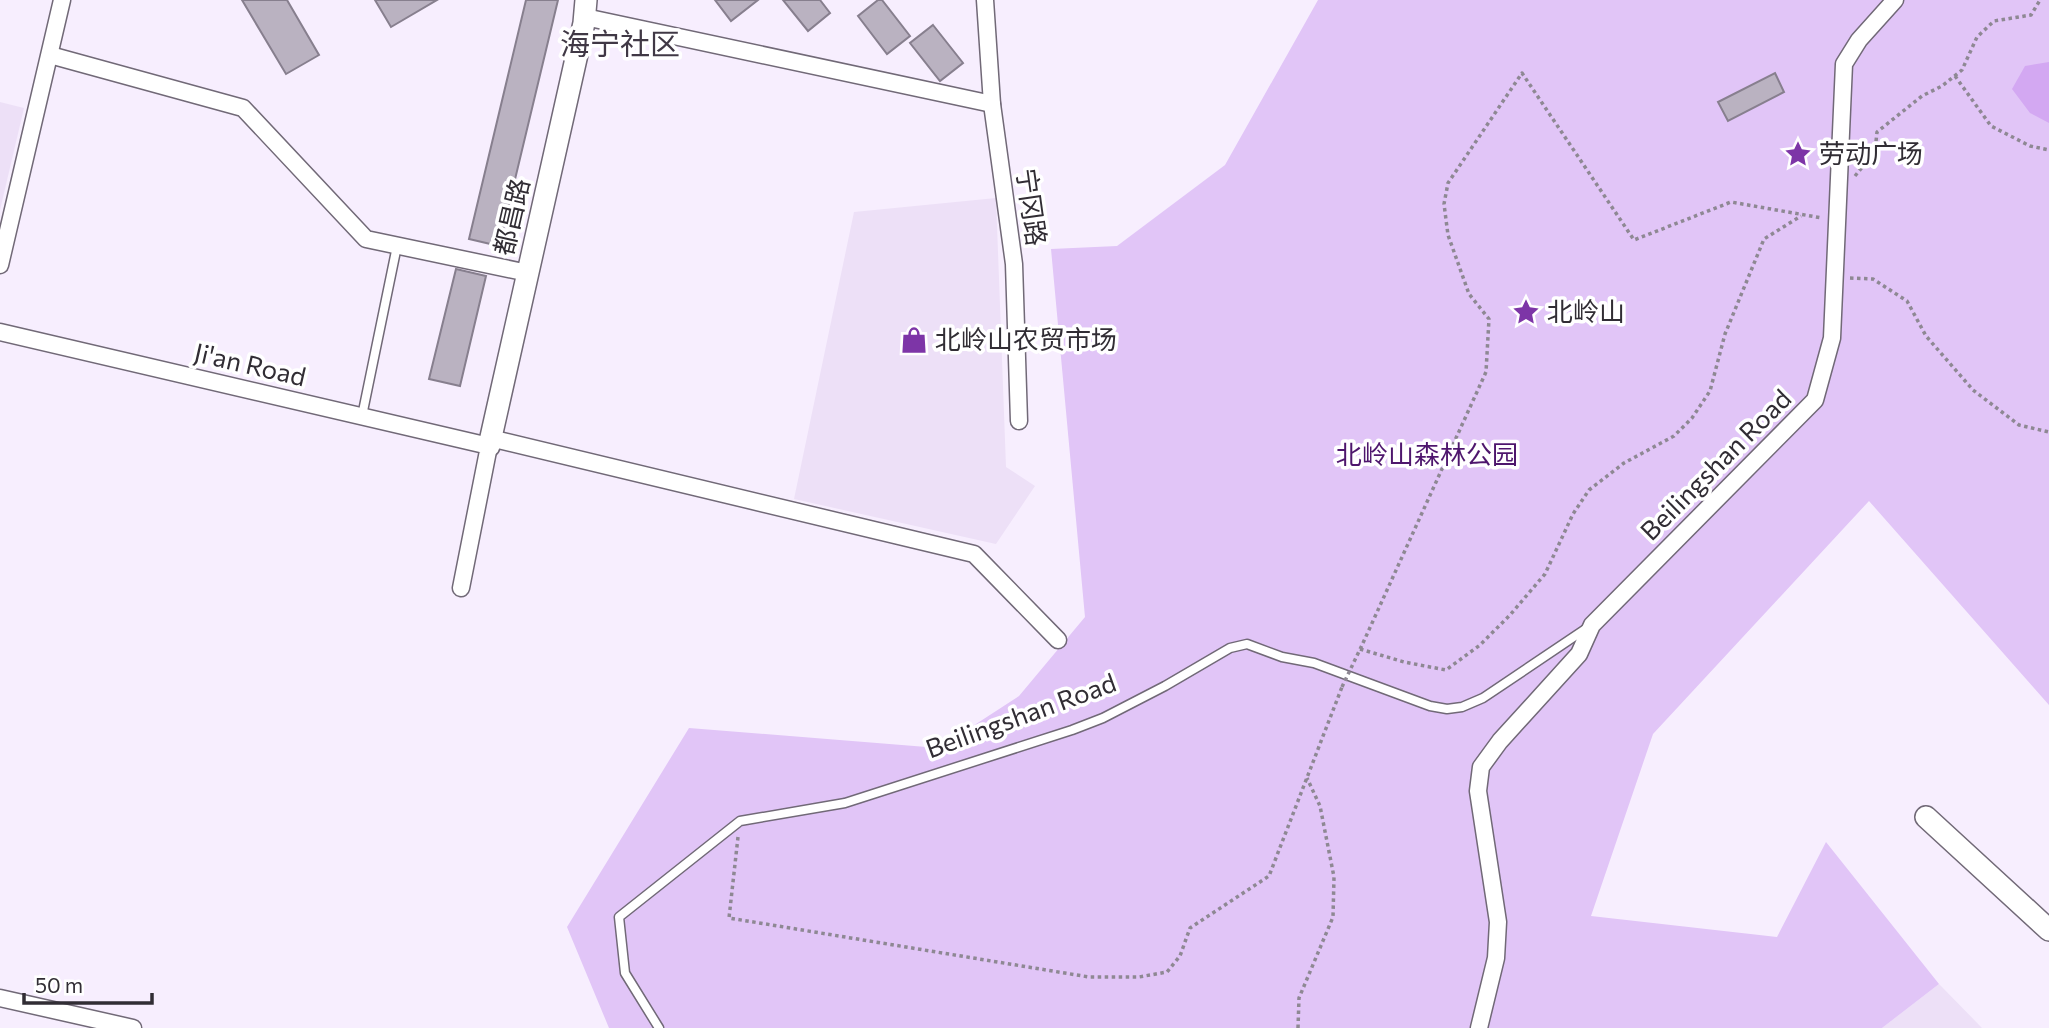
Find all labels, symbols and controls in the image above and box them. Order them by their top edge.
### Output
district label: 海宁社区 [560,24,680,61]
place label: 劳动广场 [1819,137,1923,168]
place icon: 劳动广场 [1783,139,1813,169]
street label: 宁冈路 [1012,166,1053,248]
street label: 都昌路 [487,175,534,258]
place label: 北岭山 [1547,295,1625,326]
place icon: 北岭山 [1511,297,1541,327]
place label: 北岭山农贸市场 [935,323,1117,354]
shop icon: 北岭山农贸市场 [899,325,929,355]
street label: Ji'an Road [191,336,309,391]
street label: Beilingshan Road [1633,382,1797,546]
park label: 北岭山森林公园 [1336,438,1518,469]
street label: Beilingshan Road [921,666,1120,763]
scale bar [24,962,152,1006]
text: 50 m [35,972,83,997]

